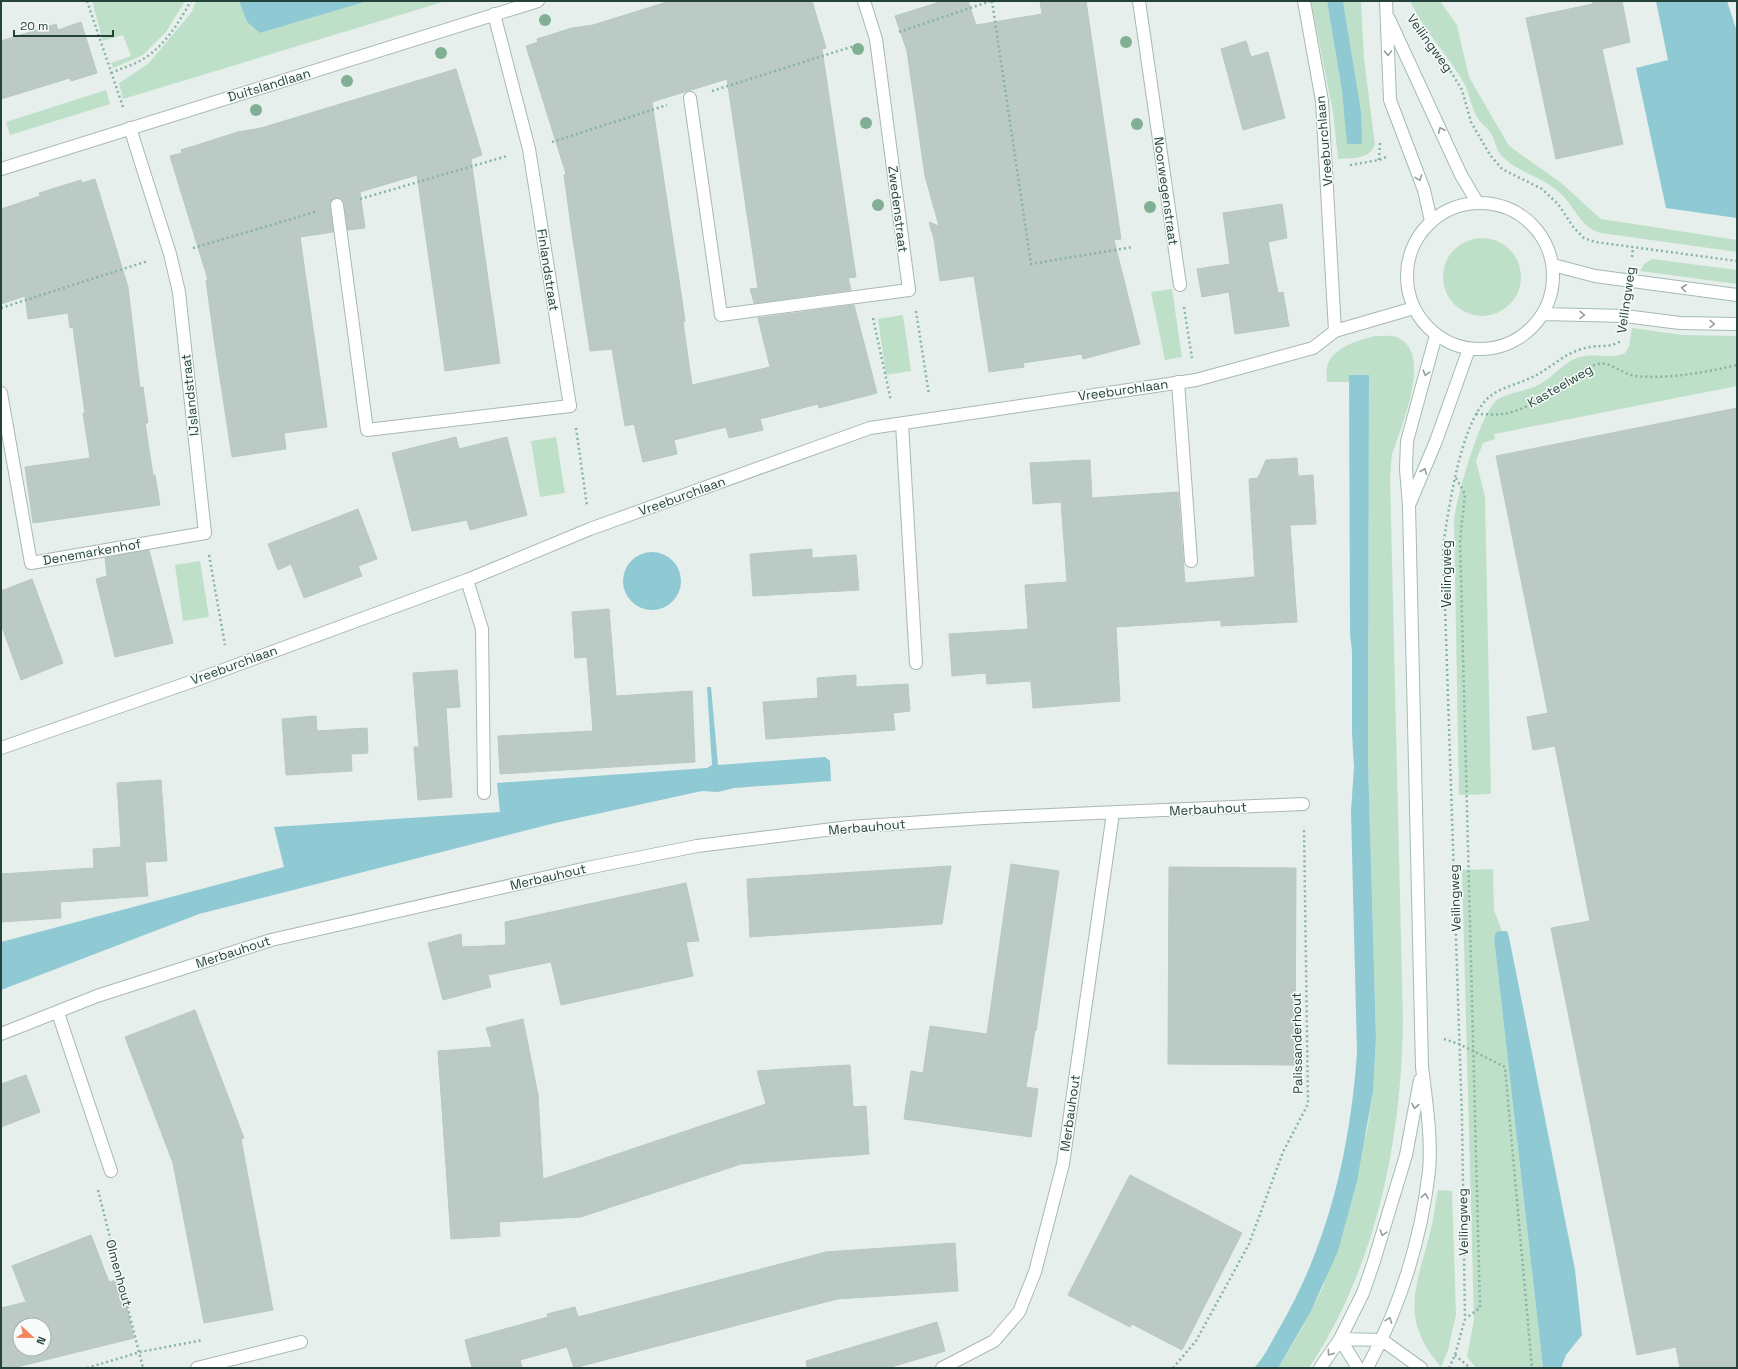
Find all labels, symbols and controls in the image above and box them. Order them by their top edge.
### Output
street label: Veilingweg [1403,11,1457,75]
scale bar [14,12,113,38]
text: 20 m [20,18,48,34]
one-way arrow [1384,50,1392,56]
street label: Duitslandlaan [226,64,312,106]
street label: Vreeburchlaan [1312,95,1336,187]
one-way arrow [1438,127,1446,134]
street label: Noorwegenstraat [1150,136,1182,246]
street label: Zwedenstraat [884,165,912,253]
one-way arrow [1415,174,1423,181]
street label: Finlandstraat [533,228,563,312]
street label: Veilingweg [1613,265,1639,335]
one-way arrow [1681,284,1688,293]
one-way arrow [1579,311,1585,319]
one-way arrow [1709,320,1715,328]
street label: IJslandstraat [177,353,203,437]
street label: Kasteelweg [1524,360,1596,412]
one-way arrow [1422,369,1431,376]
street label: Vreeburchlaan [1077,375,1169,405]
one-way arrow [1419,467,1427,475]
street label: Vreeburchlaan [636,472,728,520]
street label: Denemarkenhof [42,535,143,569]
street label: Veilingweg [1438,540,1455,608]
street label: Vreeburchlaan [188,641,280,689]
street label: Merbauhout [1169,798,1247,820]
street label: Merbauhout [828,815,906,839]
street label: Merbauhout [508,860,588,894]
street label: Veilingweg [1445,864,1465,932]
street label: Merbauhout [194,932,272,972]
street label: Palissanderhout [1288,992,1306,1094]
street label: Merbauhout [1056,1073,1084,1153]
one-way arrow [1411,1103,1420,1109]
street label: Veilingweg [1454,1188,1472,1256]
one-way arrow [1420,1192,1428,1199]
one-way arrow [1379,1229,1388,1236]
street label: Olmenhout [102,1238,136,1308]
north arrow [12,1317,52,1357]
one-way arrow [1385,1317,1393,1324]
text: N [33,1335,49,1347]
one-way arrow [1328,1349,1335,1356]

